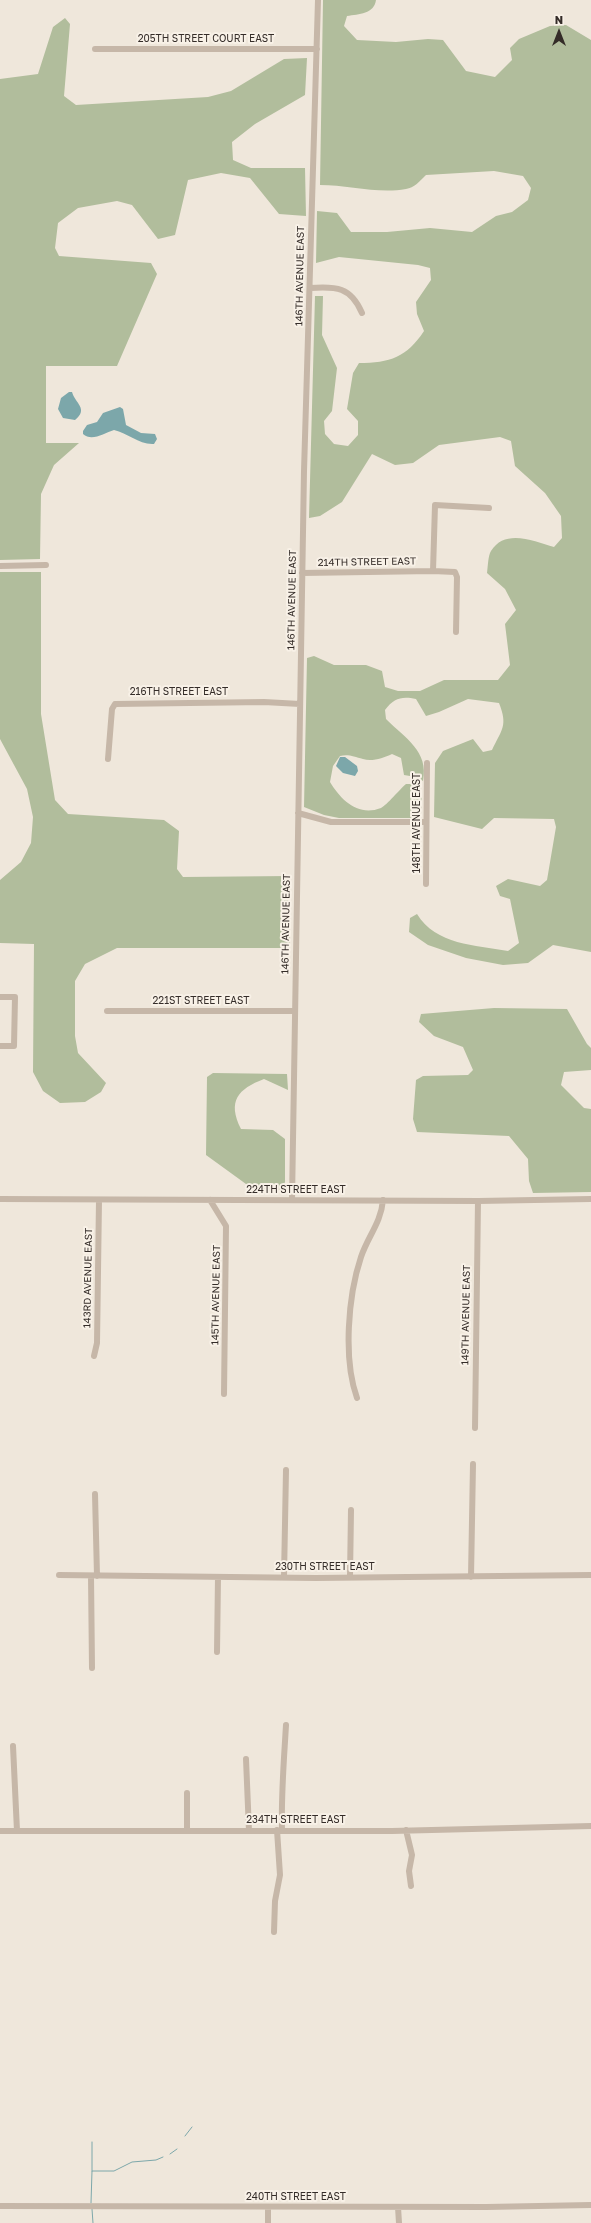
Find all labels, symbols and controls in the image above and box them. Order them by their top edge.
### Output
north arrow [539,12,579,52]
text: N [555,13,563,26]
street label: 205TH STREET COURT EAST [138,33,274,45]
street label: 146TH AVENUE EAST [293,226,307,326]
street label: 146TH AVENUE EAST [285,550,299,650]
street label: 214TH STREET EAST [318,555,416,569]
street label: 216TH STREET EAST [130,686,228,698]
street label: 148TH AVENUE EAST [411,773,423,873]
street label: 146TH AVENUE EAST [279,874,293,974]
street label: 221ST STREET EAST [153,995,249,1007]
street label: 224TH STREET EAST [246,1184,346,1196]
street label: 143RD AVENUE EAST [81,1228,95,1328]
street label: 145TH AVENUE EAST [209,1245,223,1345]
street label: 149TH AVENUE EAST [459,1265,473,1365]
street label: 230TH STREET EAST [275,1561,375,1573]
street label: 234TH STREET EAST [246,1814,346,1826]
street label: 240TH STREET EAST [246,2191,346,2203]

